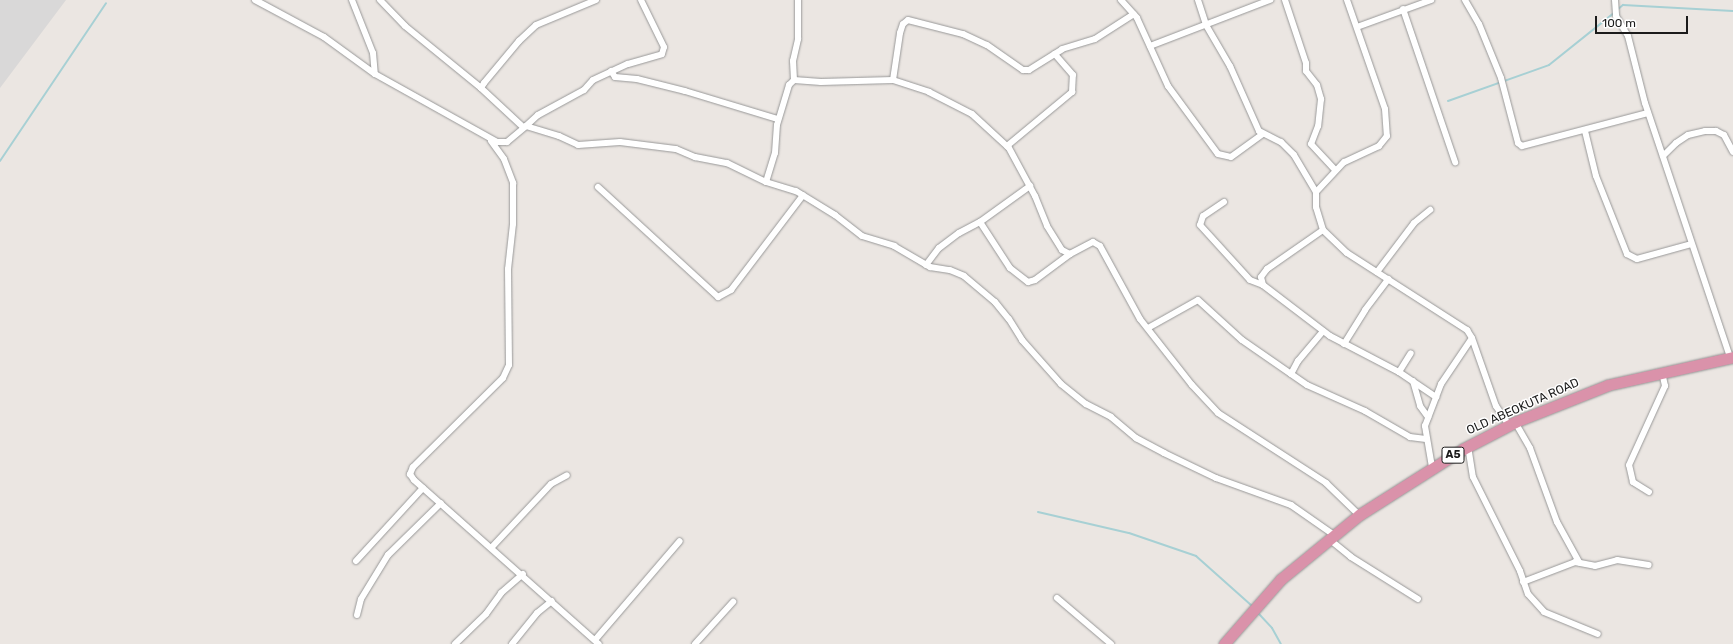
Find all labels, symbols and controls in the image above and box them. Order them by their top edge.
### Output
scale bar [1597,8,1690,34]
text: 100 m [1602,16,1636,30]
street label: OLD ABEOKUTA ROAD [1464,376,1582,438]
road number: A5 [1441,446,1465,464]

